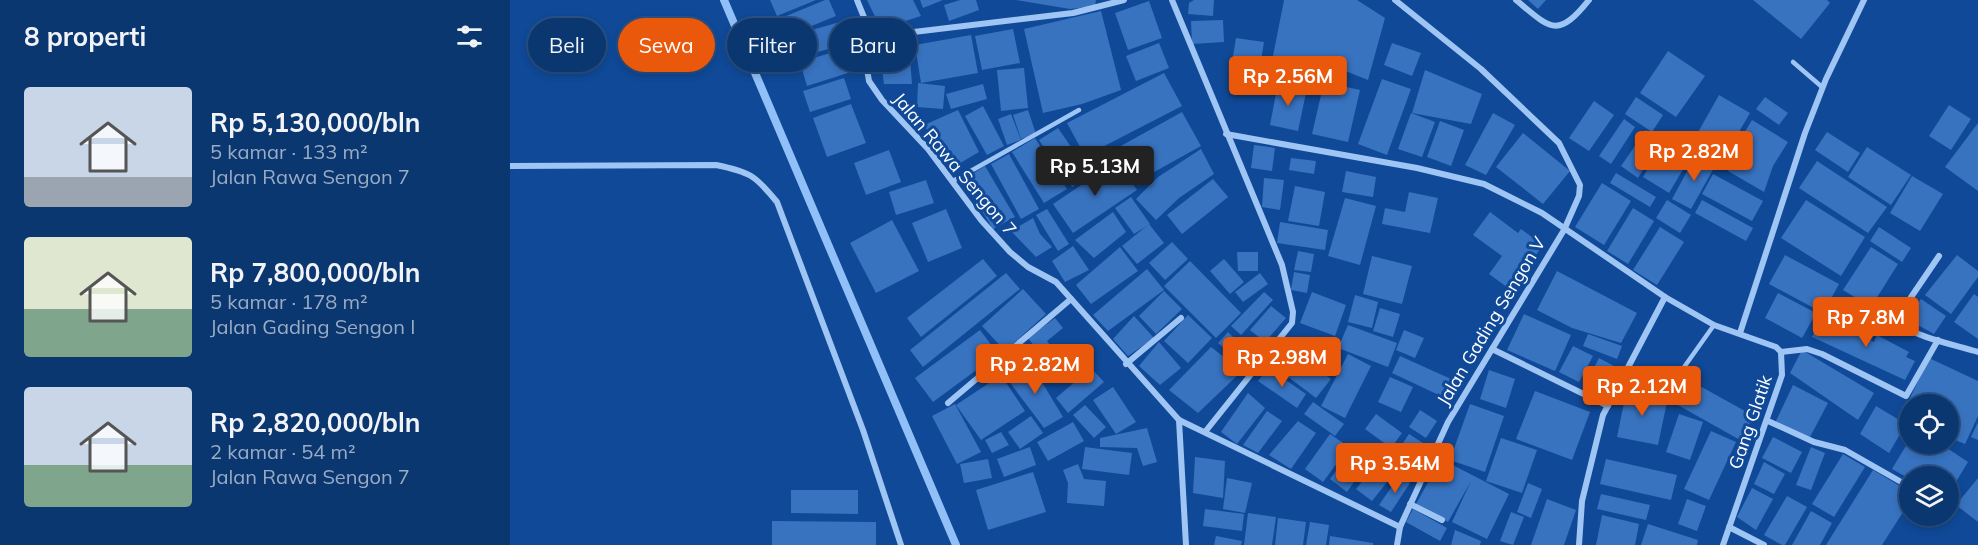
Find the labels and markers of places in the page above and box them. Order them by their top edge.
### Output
pin: Rp 2.56M [1226,56,1350,107]
pin: Rp 2.82M [1632,131,1756,182]
pin: Rp 5.13M [1033,146,1157,197]
pin: Rp 7.8M [1811,297,1921,348]
pin: Rp 2.98M [1220,337,1344,388]
pin: Rp 2.82M [973,344,1097,395]
pin: Rp 2.12M [1580,366,1704,417]
pin: Rp 3.54M [1333,443,1457,494]

